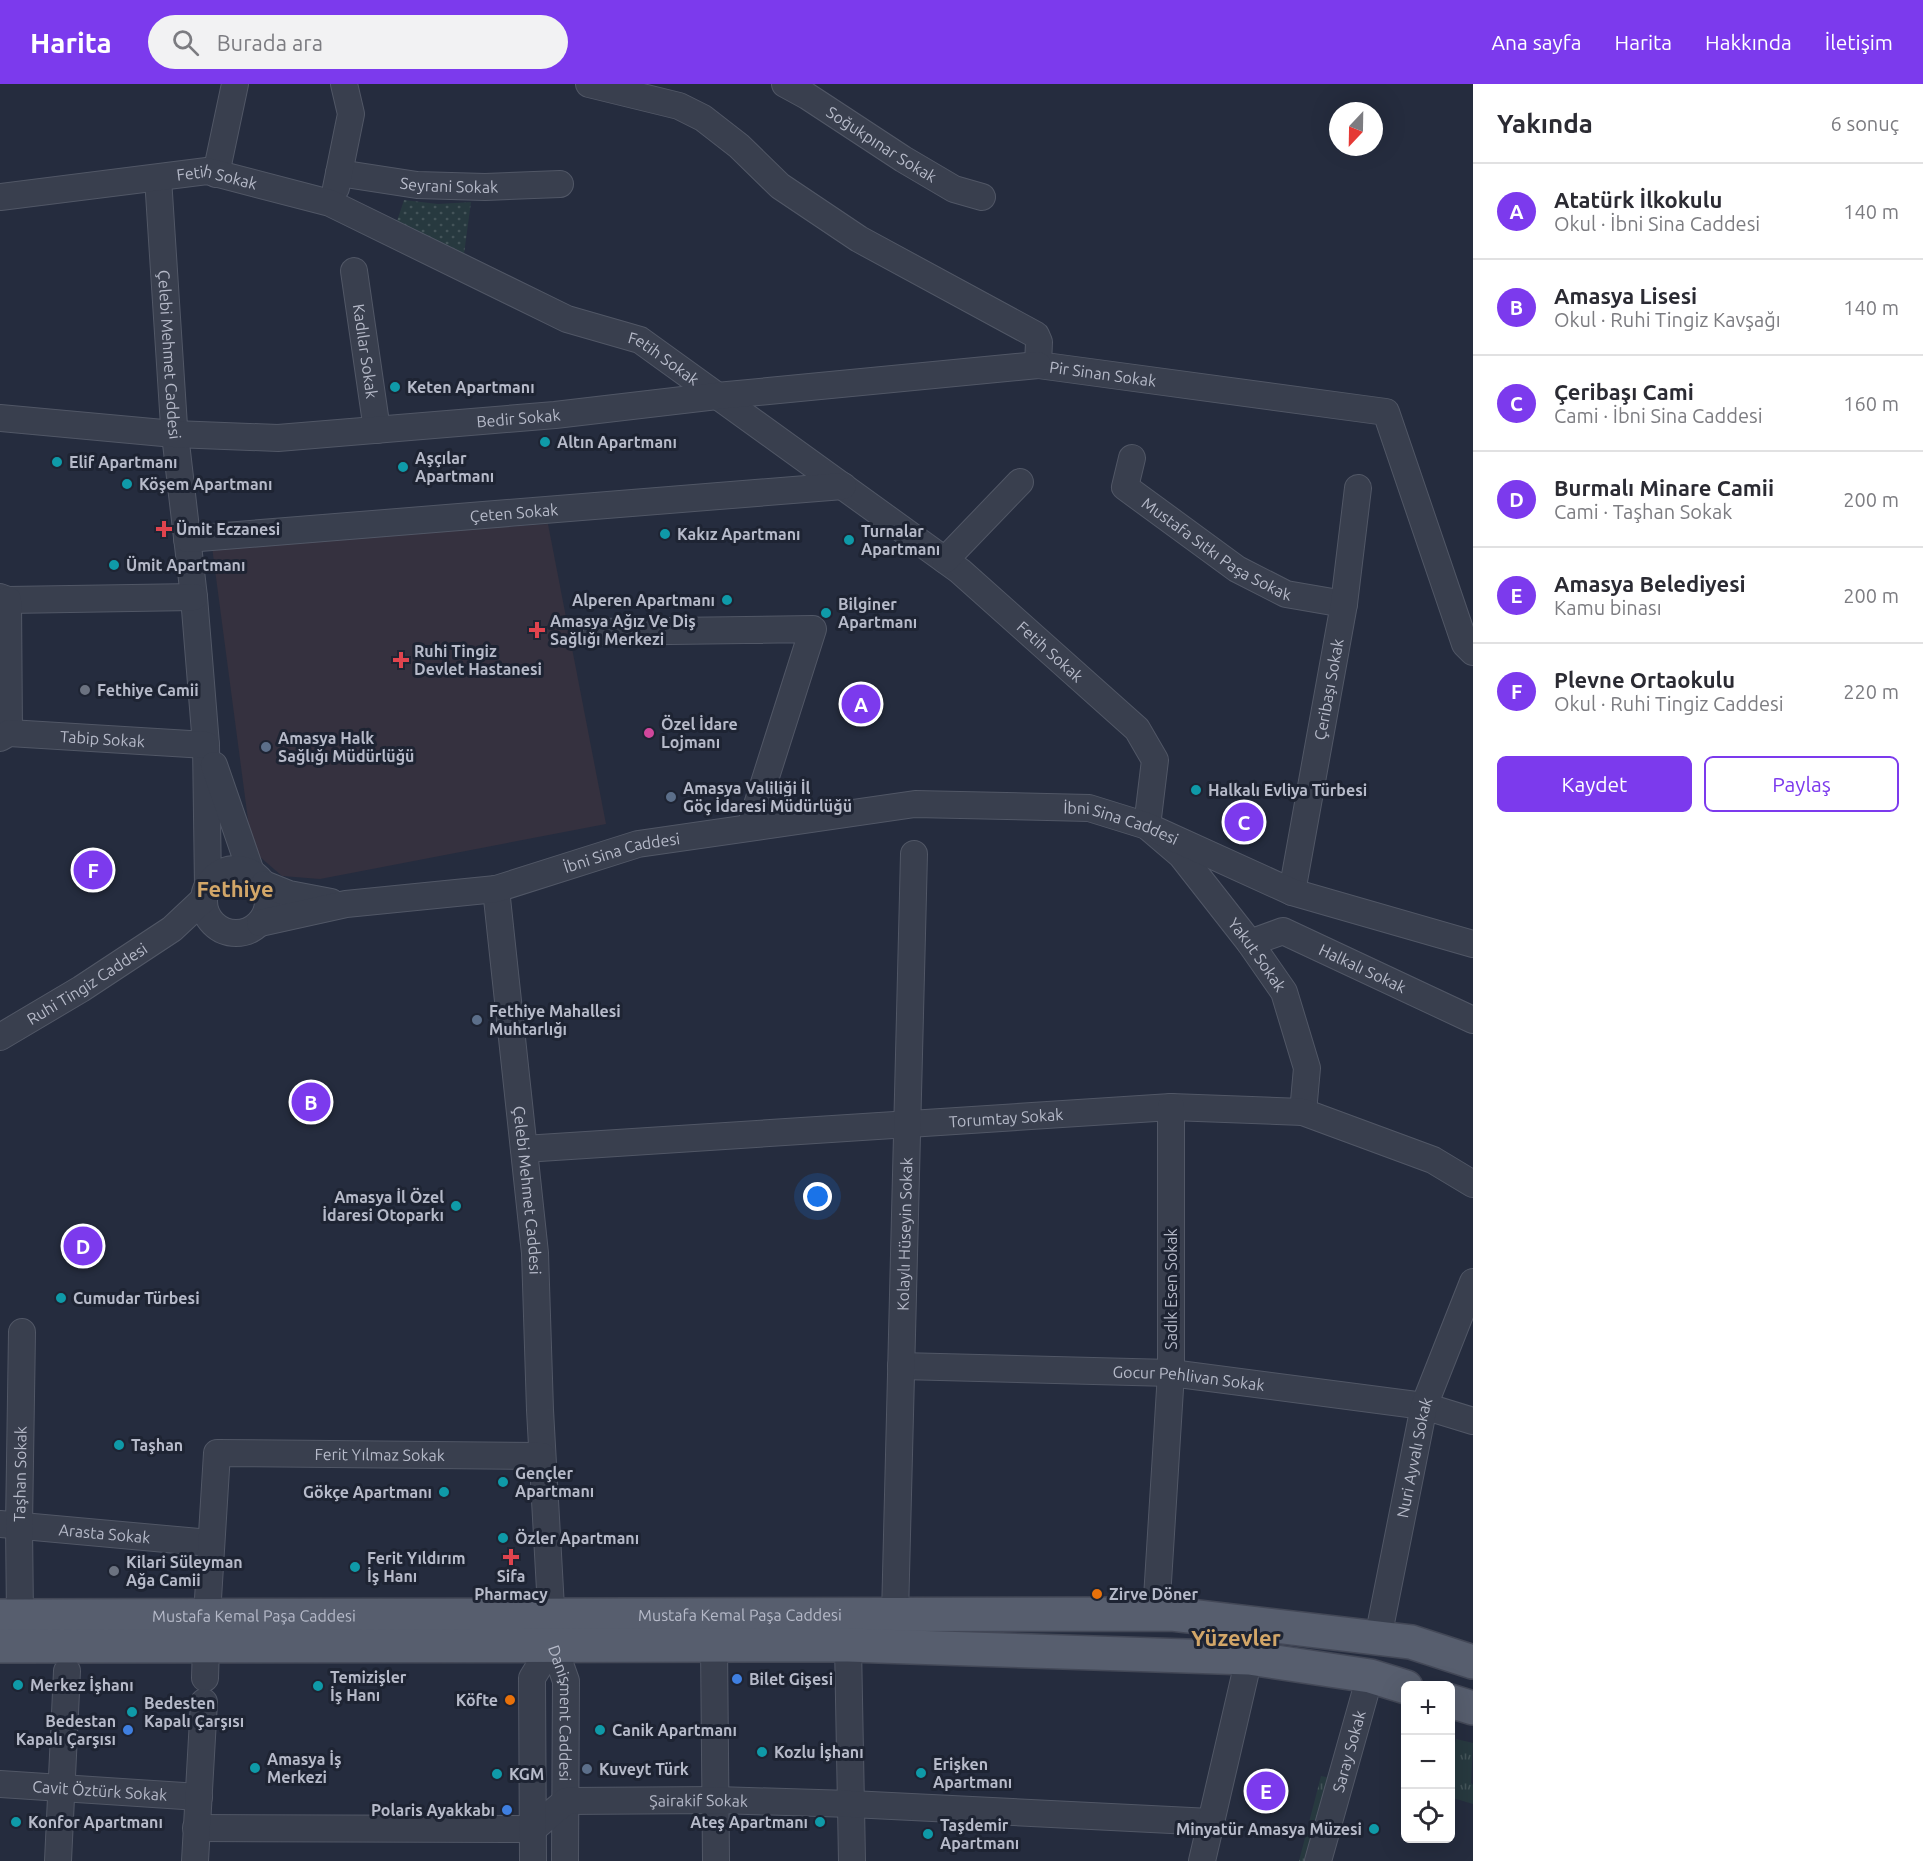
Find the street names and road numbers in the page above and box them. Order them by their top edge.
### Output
street label: Soğukpınar Sokak [823,102,940,186]
street label: Fetih Sokak [175,161,259,193]
street label: Seyrani Sokak [399,174,498,196]
street label: Çelebi Mehmet Caddesi [155,269,184,440]
street label: Kadılar Sokak [350,303,381,400]
street label: Fetih Sokak [626,328,703,389]
street label: Pir Sinan Sokak [1048,358,1158,390]
street label: Bedir Sokak [476,405,561,430]
street label: Mustafa Sıtkı Paşa Sokak [1139,494,1293,604]
street label: Çeten Sokak [469,500,559,525]
street label: Fetih Sokak [1013,617,1087,686]
street label: Çeribaşı Sokak [1311,637,1347,742]
street label: Tabip Sokak [60,727,145,750]
street label: İbni Sina Caddesi [1063,798,1181,848]
street label: İbni Sina Caddesi [561,829,681,876]
street label: Yakut Sokak [1225,914,1290,995]
street label: Ruhi Tingiz Caddesi [23,939,150,1028]
street label: Halkalı Sokak [1316,940,1409,996]
street label: Çelebi Mehmet Caddesi [510,1105,545,1275]
street label: Torumtay Sokak [948,1105,1064,1130]
street label: Kolaylı Hüseyin Sokak [894,1157,915,1311]
street label: Sadık Esen Sokak [1162,1228,1180,1350]
street label: Gocur Pehlivan Sokak [1112,1362,1266,1394]
street label: Nuri Ayvalı Sokak [1393,1395,1436,1519]
street label: Taşhan Sokak [10,1426,30,1522]
street label: Ferit Yılmaz Sokak [314,1445,445,1464]
street label: Arasta Sokak [58,1520,151,1547]
street label: Mustafa Kemal Paşa Caddesi [152,1606,356,1625]
street label: Mustafa Kemal Paşa Caddesi [638,1606,842,1624]
street label: Danişment Caddesi [545,1643,575,1781]
street label: Saray Sokak [1329,1708,1369,1794]
street label: Cavit Öztürk Sokak [32,1777,168,1804]
street label: Şairakif Sokak [649,1791,748,1810]

